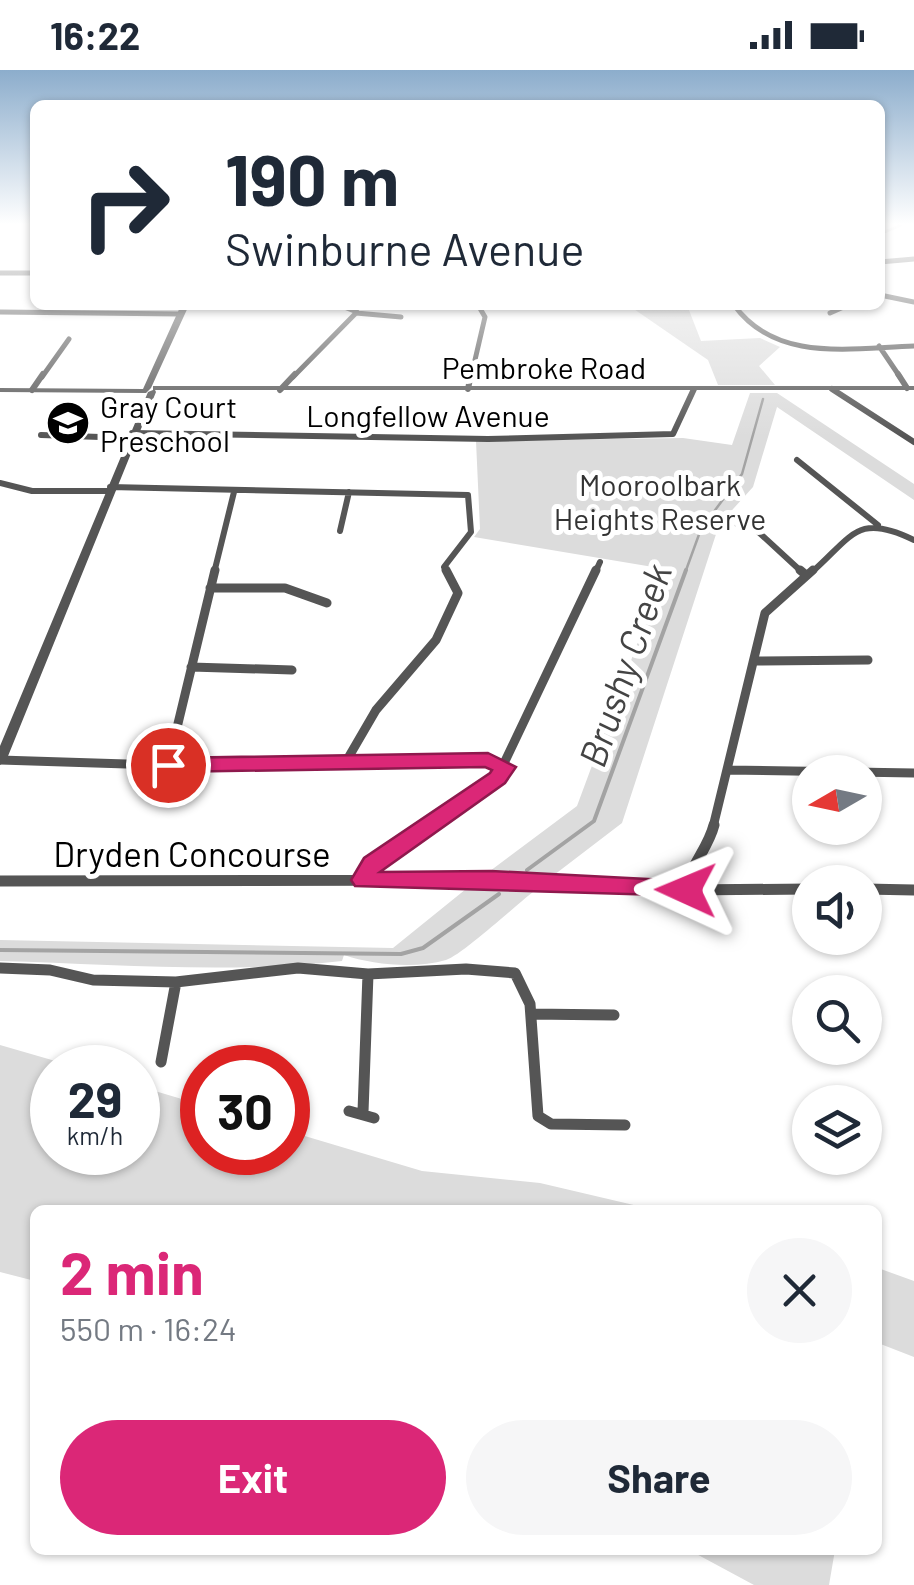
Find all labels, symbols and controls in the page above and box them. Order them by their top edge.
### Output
text: 16:22 [50,12,140,58]
text: 190 m [225,136,399,220]
icon: right [60,140,190,270]
text: Swinburne Avenue [225,221,584,275]
street label: Pembroke Road [442,349,646,385]
place label: Gray Court Preschool [100,388,237,458]
street label: Longfellow Avenue [306,397,550,433]
school or university icon: Gray Court Preschool [45,400,91,446]
park label: Mooroolbark Heights Reserve [554,466,766,536]
water label: Brushy Creek [568,557,680,772]
pin [126,723,211,808]
icon: arrive [141,738,196,793]
north arrow [792,755,882,845]
map controls [792,755,882,1175]
street label: Dryden Concourse [53,832,331,874]
position arrow [634,838,738,942]
button: sound [792,865,882,955]
button: search [792,975,882,1065]
speed limit sign: 30 [180,1045,310,1175]
text: 29 [68,1068,122,1128]
button: layers [792,1085,882,1175]
text: km/h [67,1120,123,1150]
text: 2 min [60,1235,204,1307]
button: close [747,1238,852,1343]
text: 550 m · 16:24 [60,1309,237,1347]
button: Exit [60,1420,446,1535]
button: Share [466,1420,852,1535]

